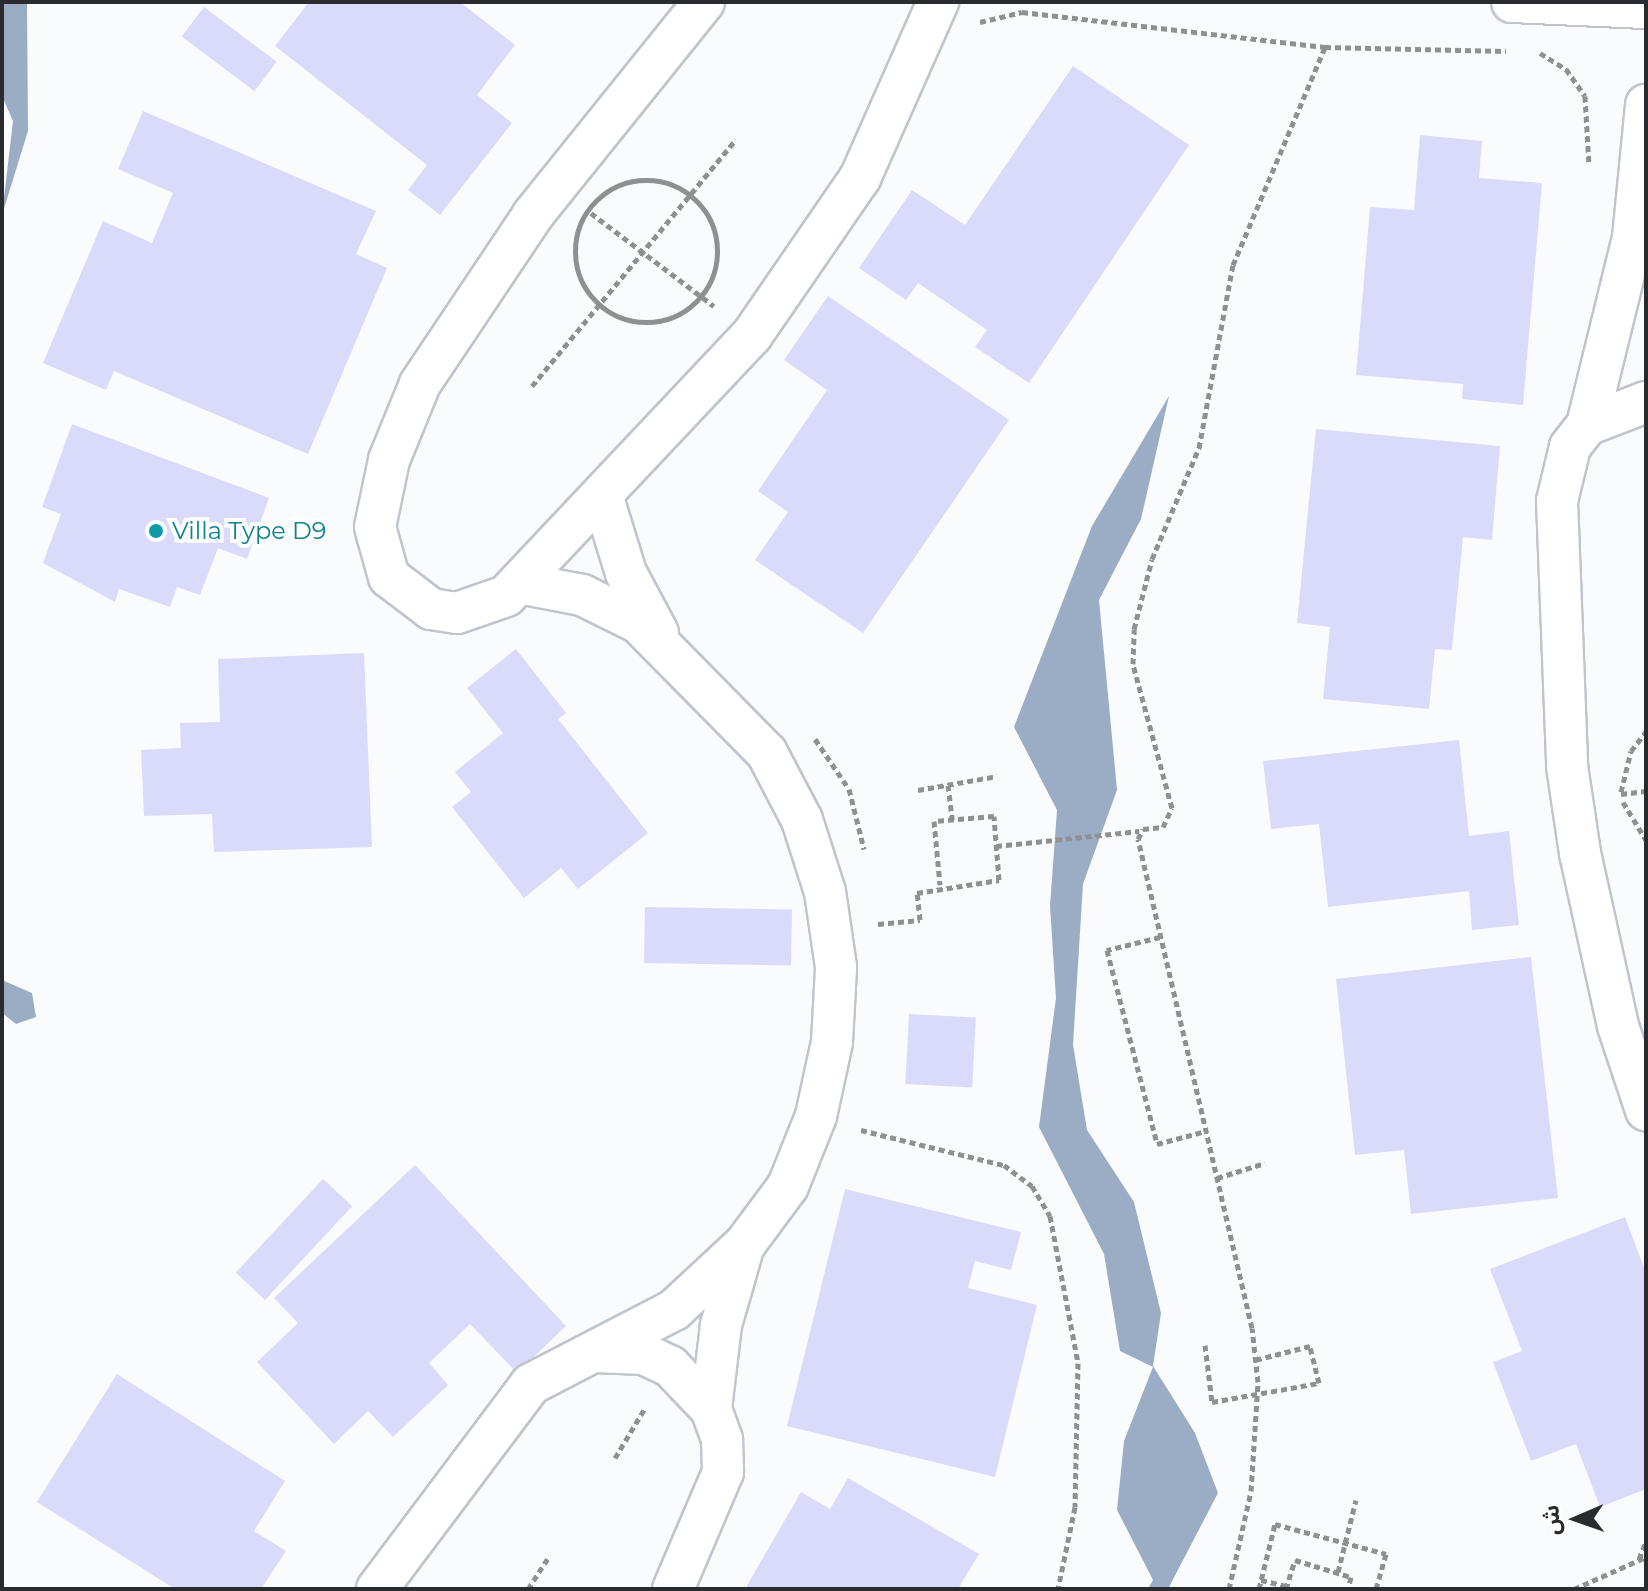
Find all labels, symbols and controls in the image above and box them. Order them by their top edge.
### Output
place label: Villa Type D9 [172,517,326,545]
marker: Villa Type D9 [147,522,165,540]
north arrow [1536,1479,1616,1559]
text: ش [1537,1504,1566,1535]

